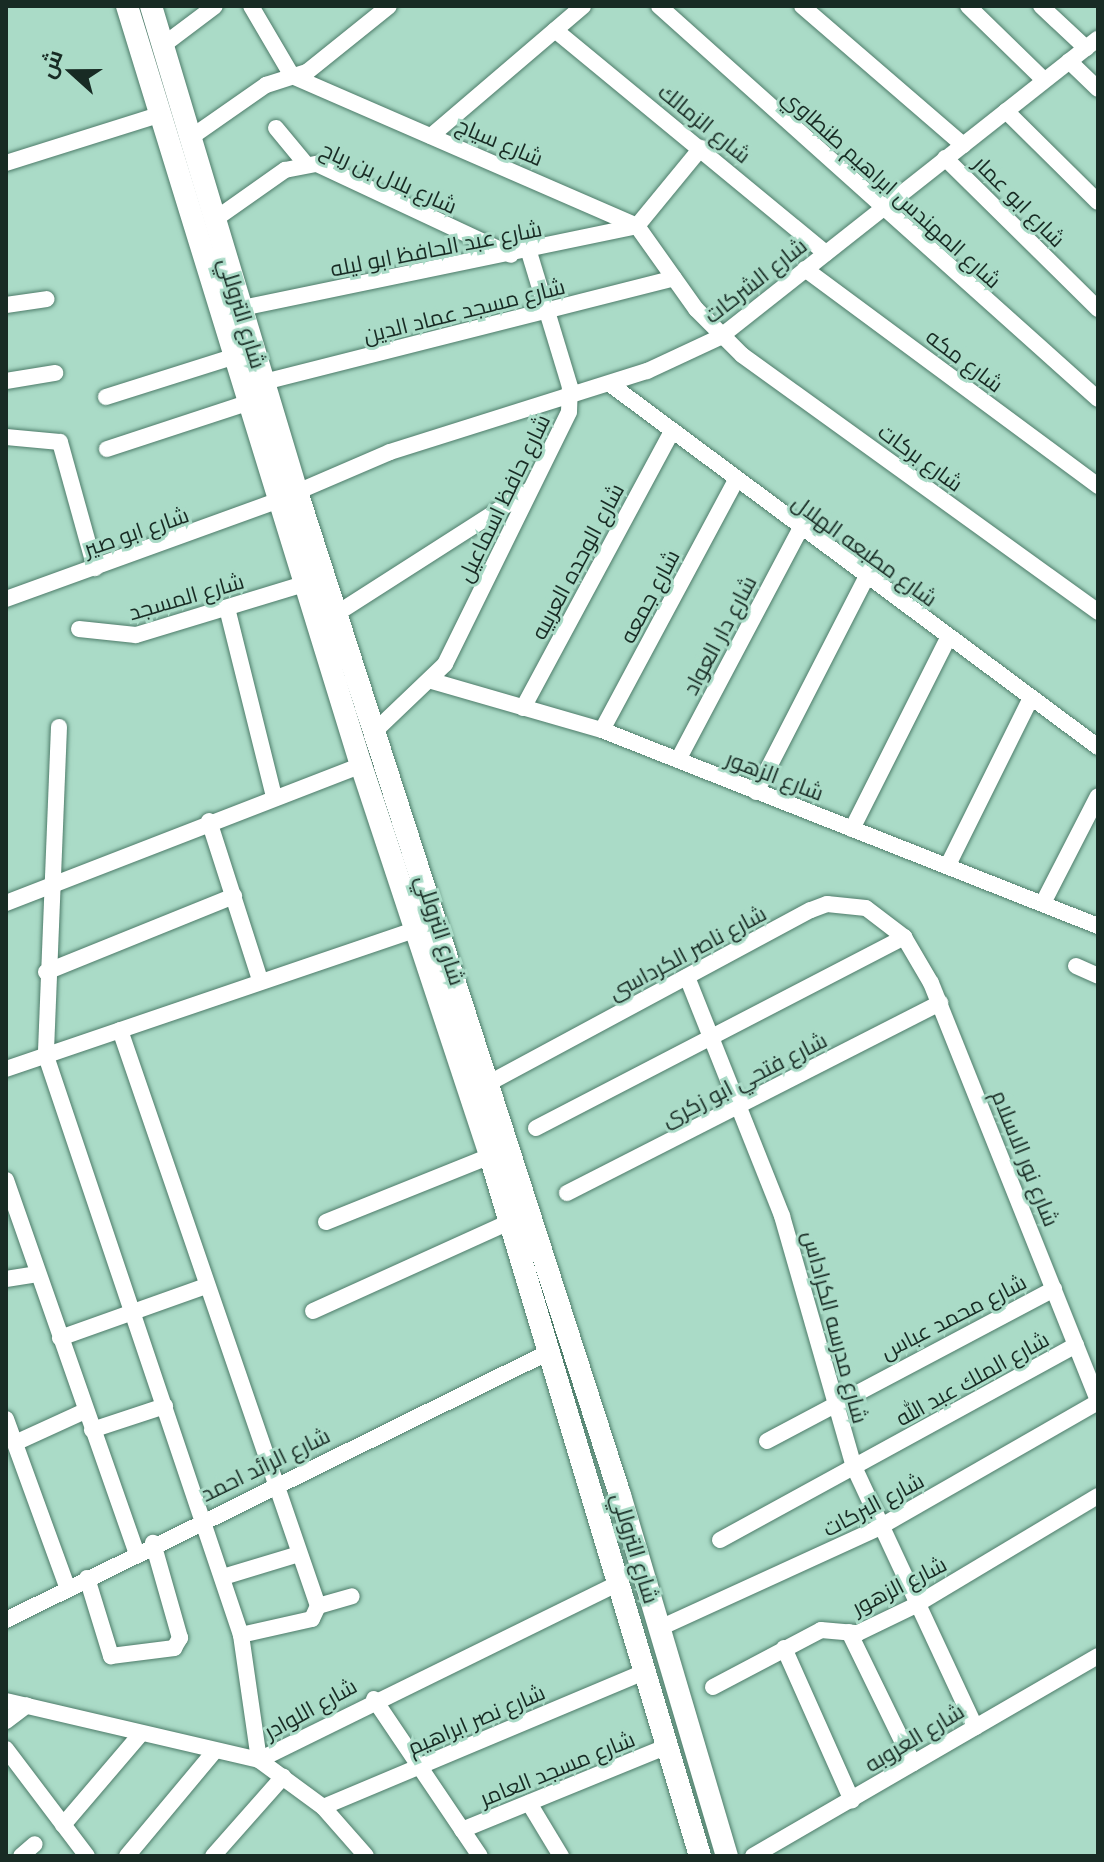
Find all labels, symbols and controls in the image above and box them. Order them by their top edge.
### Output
north arrow [32,32,112,112]
text: ش [31,45,69,82]
street label: شارع الزمالك [653,78,757,168]
street label: شارع المهندس ابراهيم طنطاوي [777,83,1007,293]
street label: شارع سياج [452,111,548,171]
street label: شارع بلال بن رباح [317,135,461,219]
street label: شارع ابو عمار [969,150,1071,252]
street label: شارع عبد الحافظ ابو ليله [328,215,544,281]
street label: شارع الشركات [698,232,812,328]
street label: شارع التروللي [214,254,272,372]
street label: شارع مسجد عماد الدين [360,272,568,348]
street label: شارع مكه [921,323,1009,397]
street label: شارع حافظ اسماعيل [451,410,555,586]
street label: شارع بركات [874,417,968,497]
street label: شارع الوحده العربيه [525,479,629,643]
street label: شارع مطبعه الهلال [787,488,943,612]
street label: شارع ابو صير [80,501,192,561]
street label: شارع جمعه [613,545,685,647]
street label: شارع المسجد [125,567,247,625]
street label: شارع دار العواد [677,571,761,699]
street label: شارع الزهور [722,744,828,806]
street label: شارع التروللي [411,872,471,988]
street label: شارع ناصر الكرداسى [604,899,770,1005]
street label: شارع فتحي ابو زكرى [657,1026,831,1132]
street label: شارع نور الاسلام [987,1086,1065,1230]
street label: شارع مدرسه الكراداس [798,1228,874,1426]
street label: شارع محمد عباس [876,1268,1030,1364]
street label: شارع الملك عبد الله [891,1325,1053,1431]
street label: شارع الرائد احمد [196,1421,334,1507]
street label: شارع البركات [818,1466,928,1542]
street label: شارع التروللي [607,1489,665,1607]
street label: شارع الزهور [847,1550,951,1620]
street label: شارع اللوادر [259,1672,361,1744]
street label: شارع نصر ابراهيم [403,1678,549,1760]
street label: شارع العروبه [860,1697,968,1777]
street label: شارع مسجد العامر [476,1725,638,1811]

